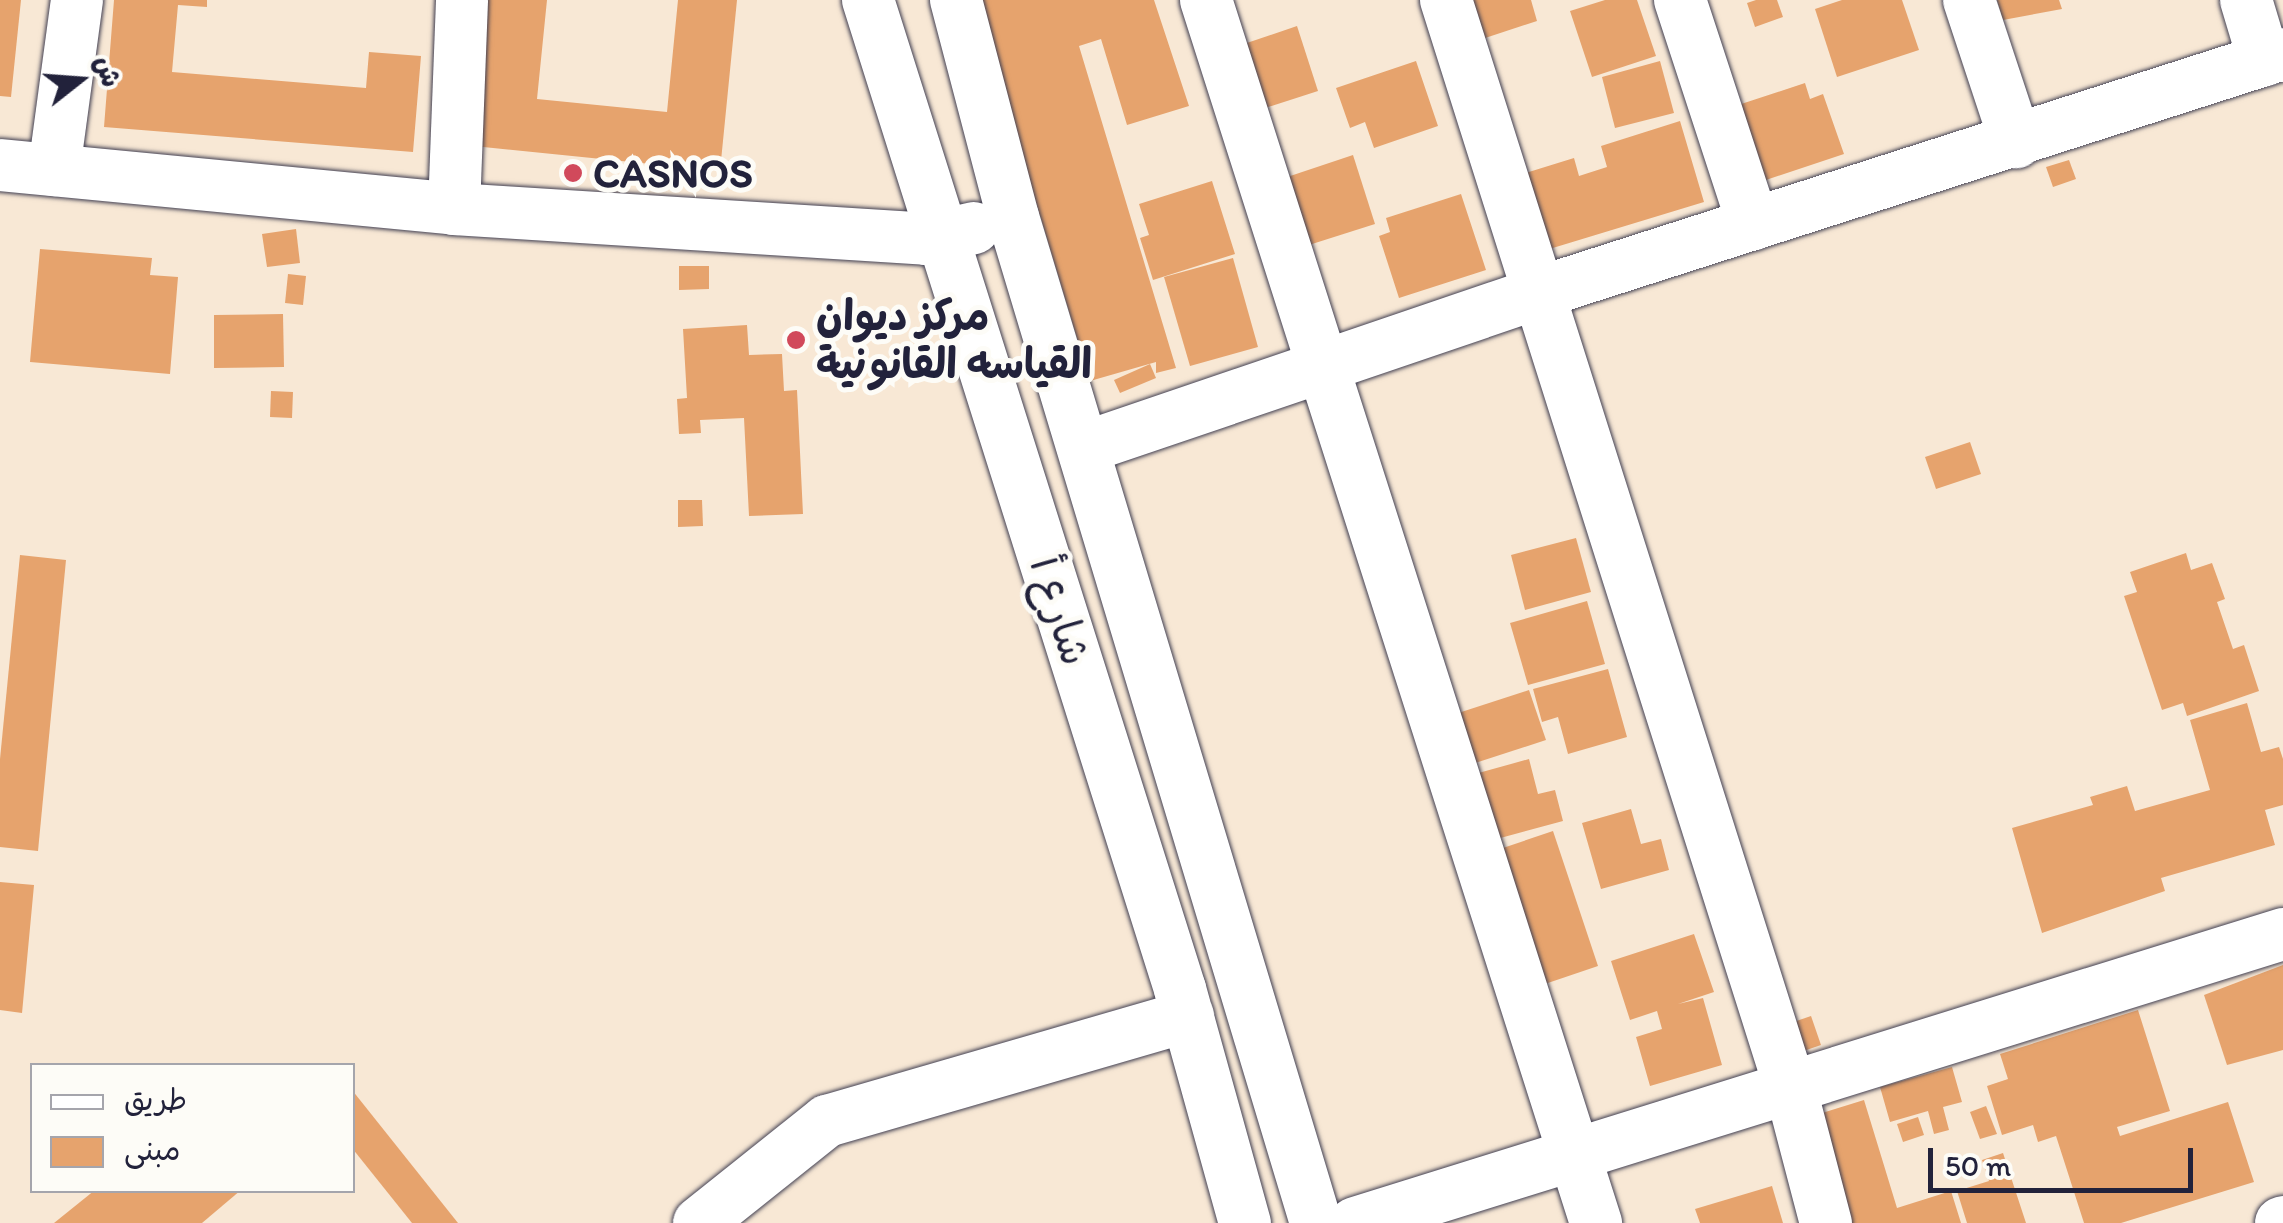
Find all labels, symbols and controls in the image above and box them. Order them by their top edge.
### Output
north arrow [30,30,130,130]
text: ش [88,52,129,91]
place label: CASNOS [593,148,753,198]
marker: CASNOS [562,162,584,184]
place label: مركز ديوان القياسه القانونية [816,291,1092,390]
marker: مركز ديوان القياسه القانونية [785,329,807,351]
street label: شارع أ [1019,551,1101,671]
legend [30,1063,355,1193]
text: طريق [124,1081,187,1118]
scale bar [1933,1128,2198,1190]
text: مبنى [124,1131,180,1168]
text: 50 m [1945,1147,2011,1184]

